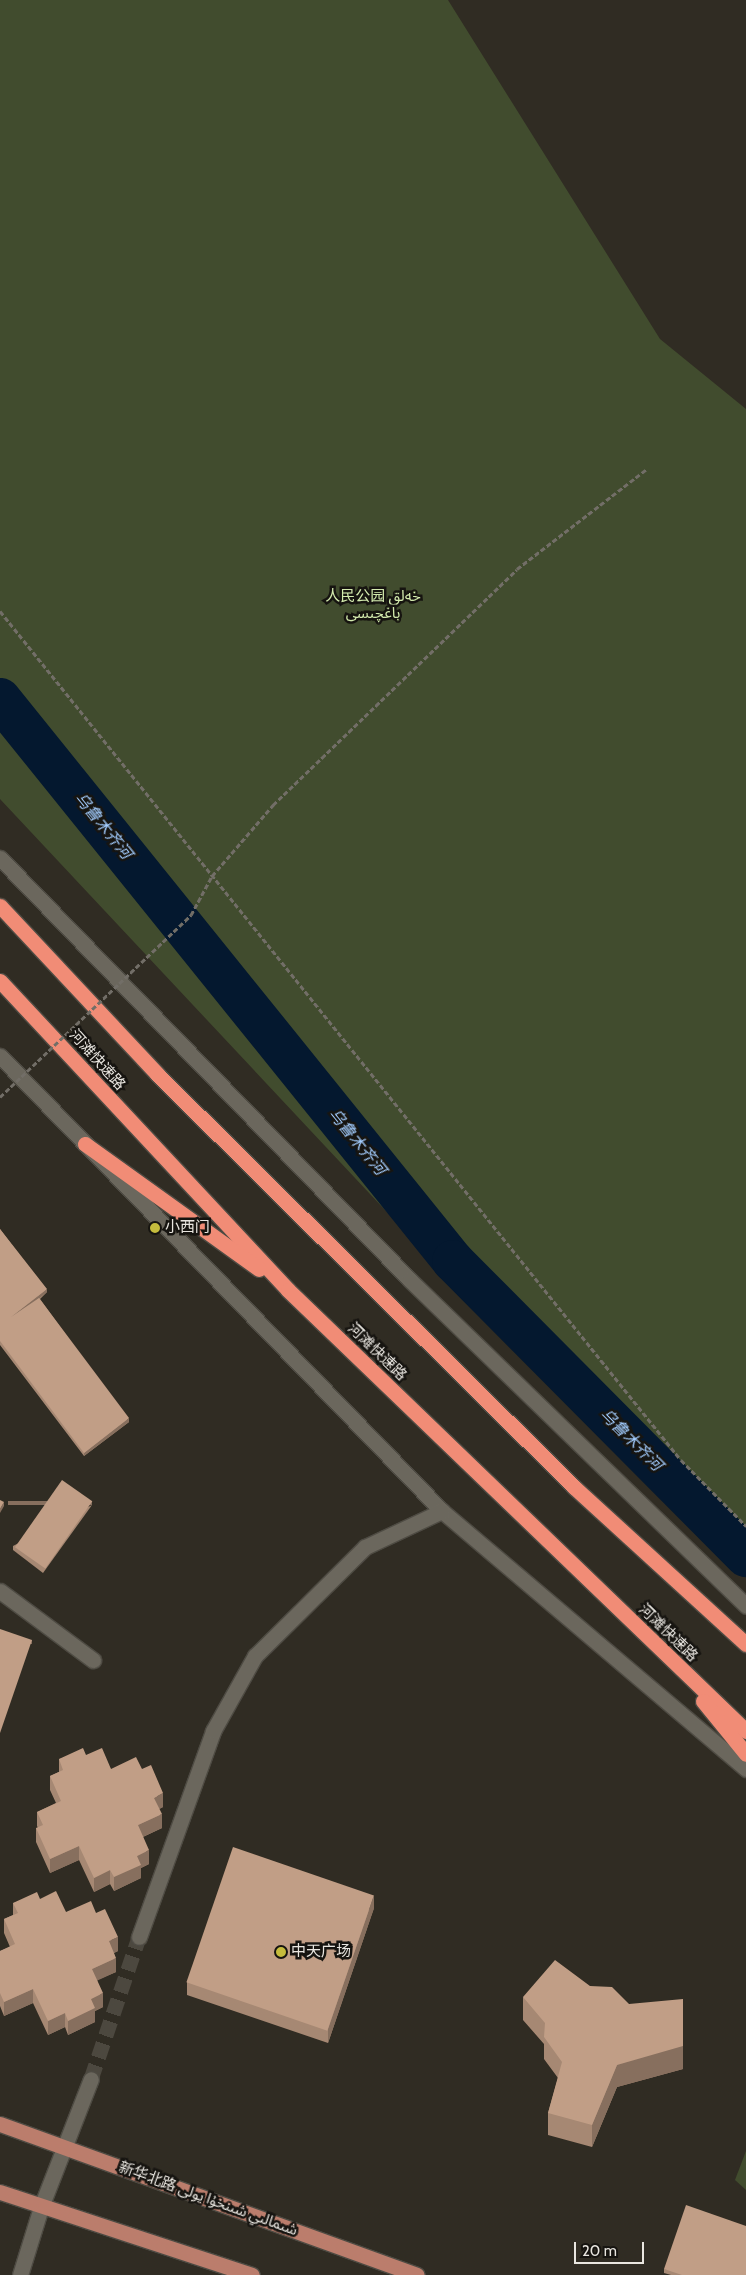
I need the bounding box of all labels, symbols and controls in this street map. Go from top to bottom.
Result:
park label: 人民公园 خەلق باغچىسى [325,587,421,622]
water label: 乌鲁木齐河 [70,789,136,863]
street label: 河滩快速路 [65,1026,129,1094]
water label: 乌鲁木齐河 [324,1105,390,1179]
place label: 小西门 [165,1219,210,1237]
marker: 小西门 [149,1222,161,1234]
street label: 河滩快速路 [344,1319,410,1385]
water label: 乌鲁木齐河 [596,1405,666,1475]
street label: 河滩快速路 [635,1600,701,1666]
place label: 中天广场 [291,1943,351,1961]
marker: 中天广场 [275,1946,287,1958]
street label: 新华北路 شىمالىي شىنخۇا يولى [116,2158,300,2240]
scale bar [576,2232,646,2264]
text: 20 m [582,2242,617,2260]

